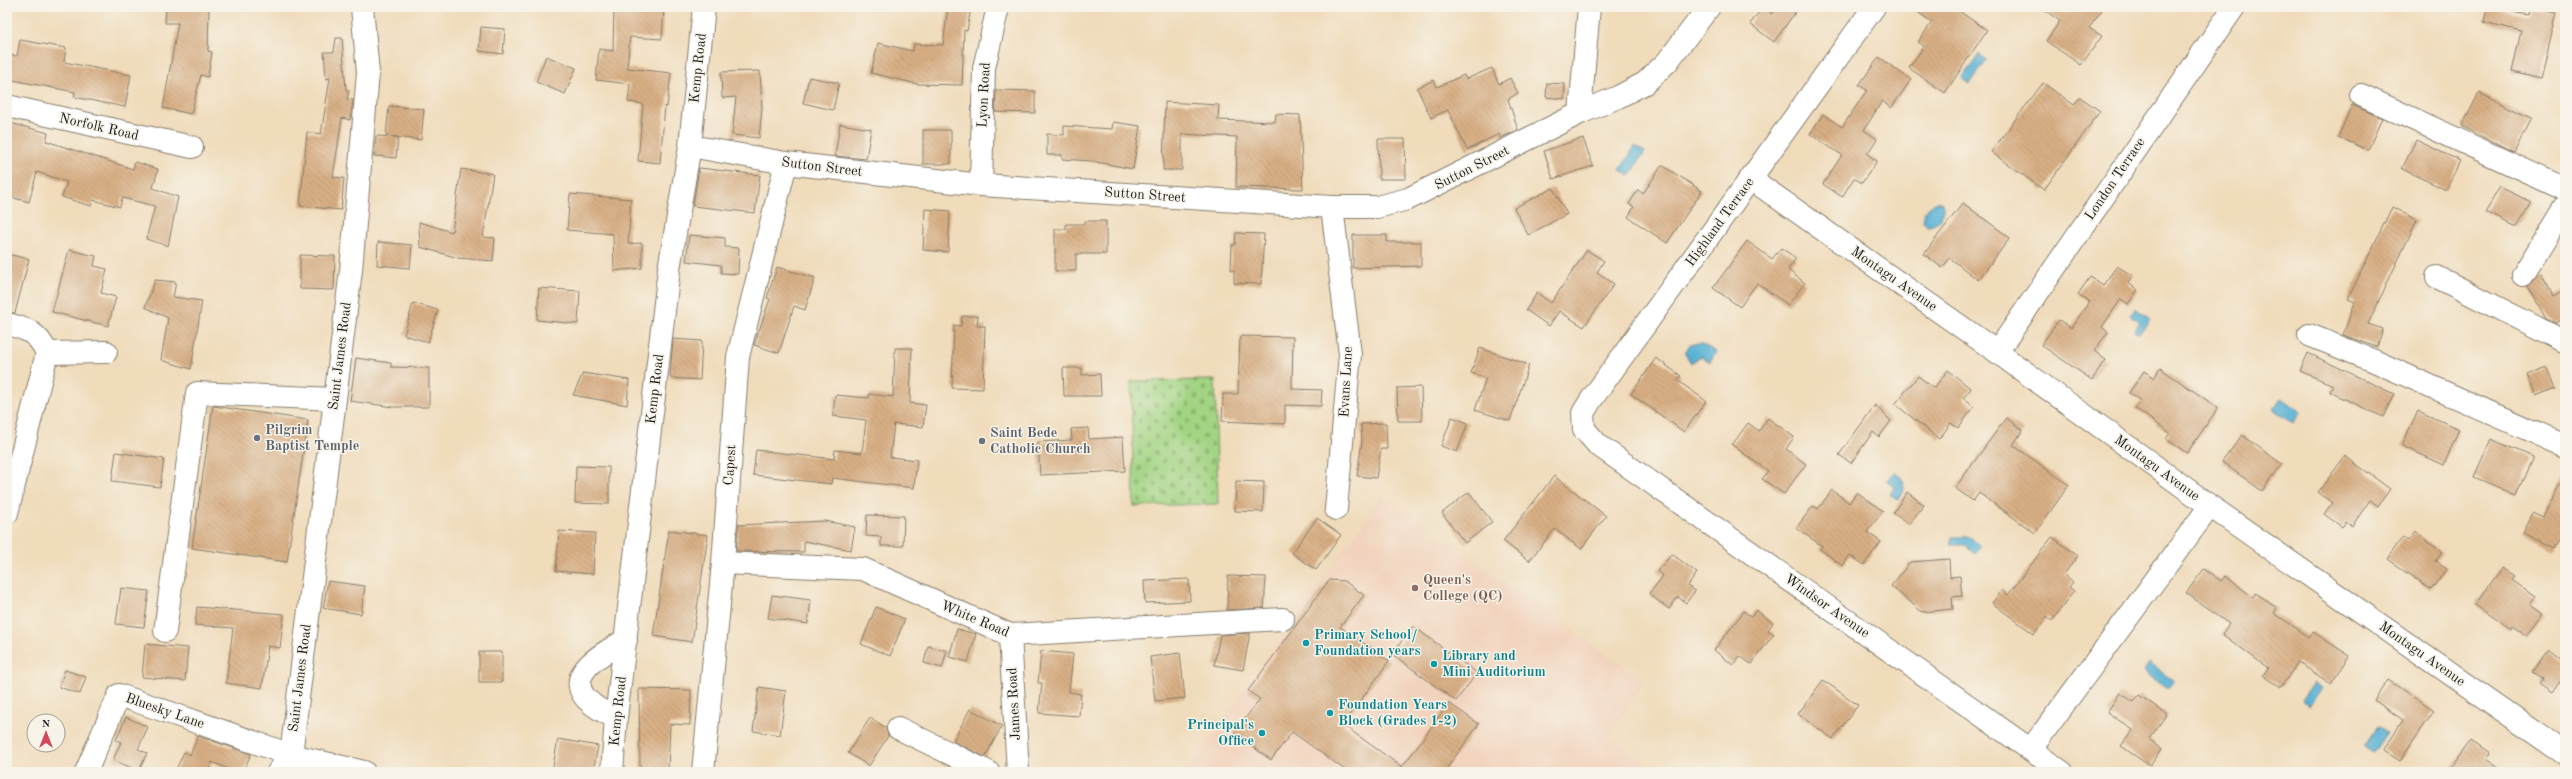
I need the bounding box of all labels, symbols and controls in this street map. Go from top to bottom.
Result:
street label: Kemp Road [687,32,709,104]
street label: Lyon Road [975,62,993,128]
street label: Norfolk Road [58,111,140,143]
street label: London Terrace [2082,135,2148,223]
street label: Sutton Street [1433,143,1512,193]
street label: Sutton Street [781,155,863,179]
street label: Highland Terrace [1683,175,1757,269]
street label: Sutton Street [1104,185,1186,205]
street label: Montagu Avenue [1848,244,1940,314]
street label: Saint James Road [326,301,354,411]
street label: Evans Lane [1337,346,1355,418]
street label: Kemp Road [644,353,666,425]
place label: Pilgrim Baptist Temple [265,423,359,453]
place label: Saint Bede Catholic Church [990,426,1091,456]
marker: Pilgrim Baptist Temple [252,433,262,443]
street label: Montagu Avenue [2112,433,2202,503]
marker: Saint Bede Catholic Church [977,436,987,446]
street label: Capest [722,444,738,486]
street label: Windsor Avenue [1782,572,1872,640]
place label: Queen's College (QC) [1423,573,1502,603]
marker: Queen's College (QC) [1410,583,1420,593]
street label: White Road [939,598,1011,640]
street label: Montagu Avenue [2376,619,2468,689]
street label: Saint James Road [286,623,314,733]
place label: Primary School/ Foundation years [1314,628,1420,658]
marker: Primary School/ Foundation years [1301,638,1311,648]
place label: Library and Mini Auditorium [1442,649,1546,679]
marker: Library and Mini Auditorium [1429,659,1439,669]
street label: James Road [1005,667,1023,741]
street label: Kemp Road [607,675,629,747]
street label: Bluesky Lane [124,691,206,731]
place label: Foundation Years Block (Grades 1-2) [1338,698,1457,728]
marker: Foundation Years Block (Grades 1-2) [1325,708,1335,718]
north arrow [26,713,66,753]
place label: Principal's Office [1187,718,1254,748]
text: N [42,719,51,730]
marker: Principal's Office [1257,728,1267,738]

